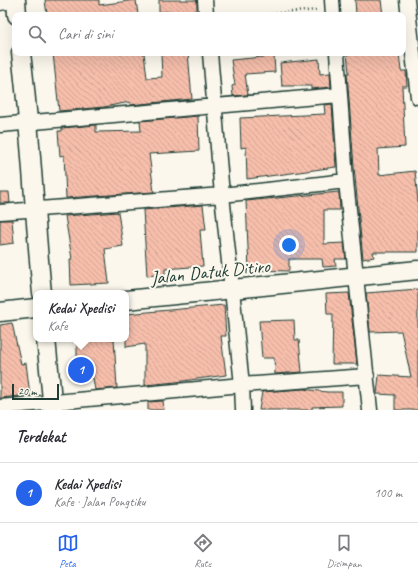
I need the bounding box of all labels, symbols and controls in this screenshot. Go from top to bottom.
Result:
search box [12,12,406,56]
icon: search [26,23,48,45]
text: Cari di sini [58,25,113,44]
your location [279,235,299,255]
street label: Jalan Datuk Ditiro [148,254,272,290]
popup [33,290,129,342]
text: Kedai Xpedisi [48,299,114,318]
text: Kafe [48,318,67,334]
pin: 1 [68,355,94,385]
scale bar [12,382,59,401]
text: 20 m [18,384,37,398]
text: Terdekat [16,426,66,447]
text: Kedai Xpedisi [54,475,120,494]
text: 1 [26,485,32,501]
text: 100 m [374,485,402,501]
text: Kafe · Jalan Pongtiku [54,494,146,510]
tab: Peta [57,532,79,570]
tab: Rute [192,532,214,570]
tab: Disimpan [327,532,361,570]

